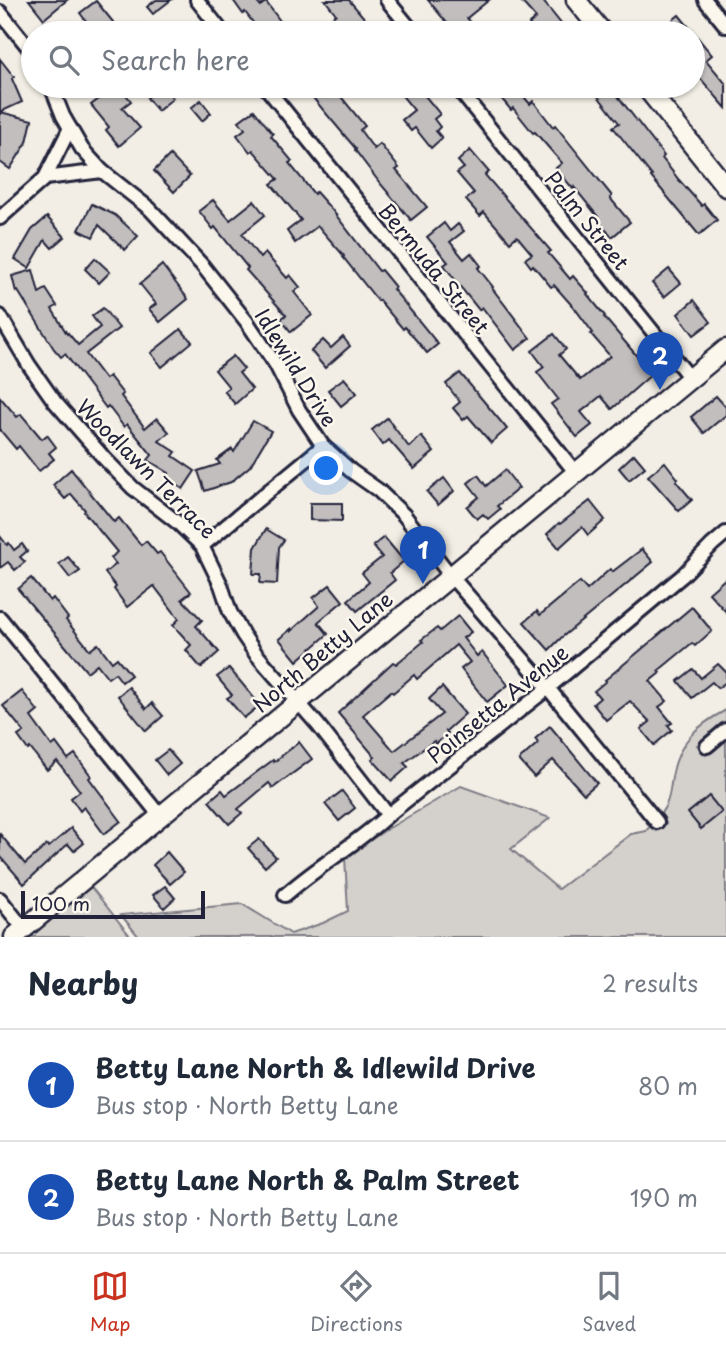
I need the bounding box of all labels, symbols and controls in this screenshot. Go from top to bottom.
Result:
search box [21,21,705,98]
text: Search here [101,40,250,79]
icon: search [45,41,83,79]
street label: Palm Street [538,164,638,276]
street label: Bermuda Street [372,195,498,341]
street label: Idlewild Drive [248,302,346,432]
pin: 2 [637,332,683,390]
street label: Woodlawn Terrace [70,391,224,545]
your location [309,451,343,485]
pin: 1 [400,526,446,584]
street label: North Betty Lane [245,583,399,719]
street label: Poinsetta Avenue [419,636,575,770]
scale bar [21,888,205,920]
text: 100 m [32,889,90,917]
text: Nearby [28,960,138,1005]
text: 2 results [602,965,698,1000]
text: Betty Lane North & Idlewild Drive [95,1048,536,1087]
text: 1 [46,1068,57,1103]
text: 80 m [638,1068,698,1103]
text: Bus stop · North Betty Lane [95,1087,399,1122]
text: Betty Lane North & Palm Street [95,1160,520,1199]
text: 2 [43,1180,59,1215]
text: 190 m [630,1180,698,1215]
text: Bus stop · North Betty Lane [95,1199,399,1234]
tab: Map [90,1267,130,1337]
tab: Directions [310,1267,403,1337]
tab: Saved [582,1267,636,1337]

